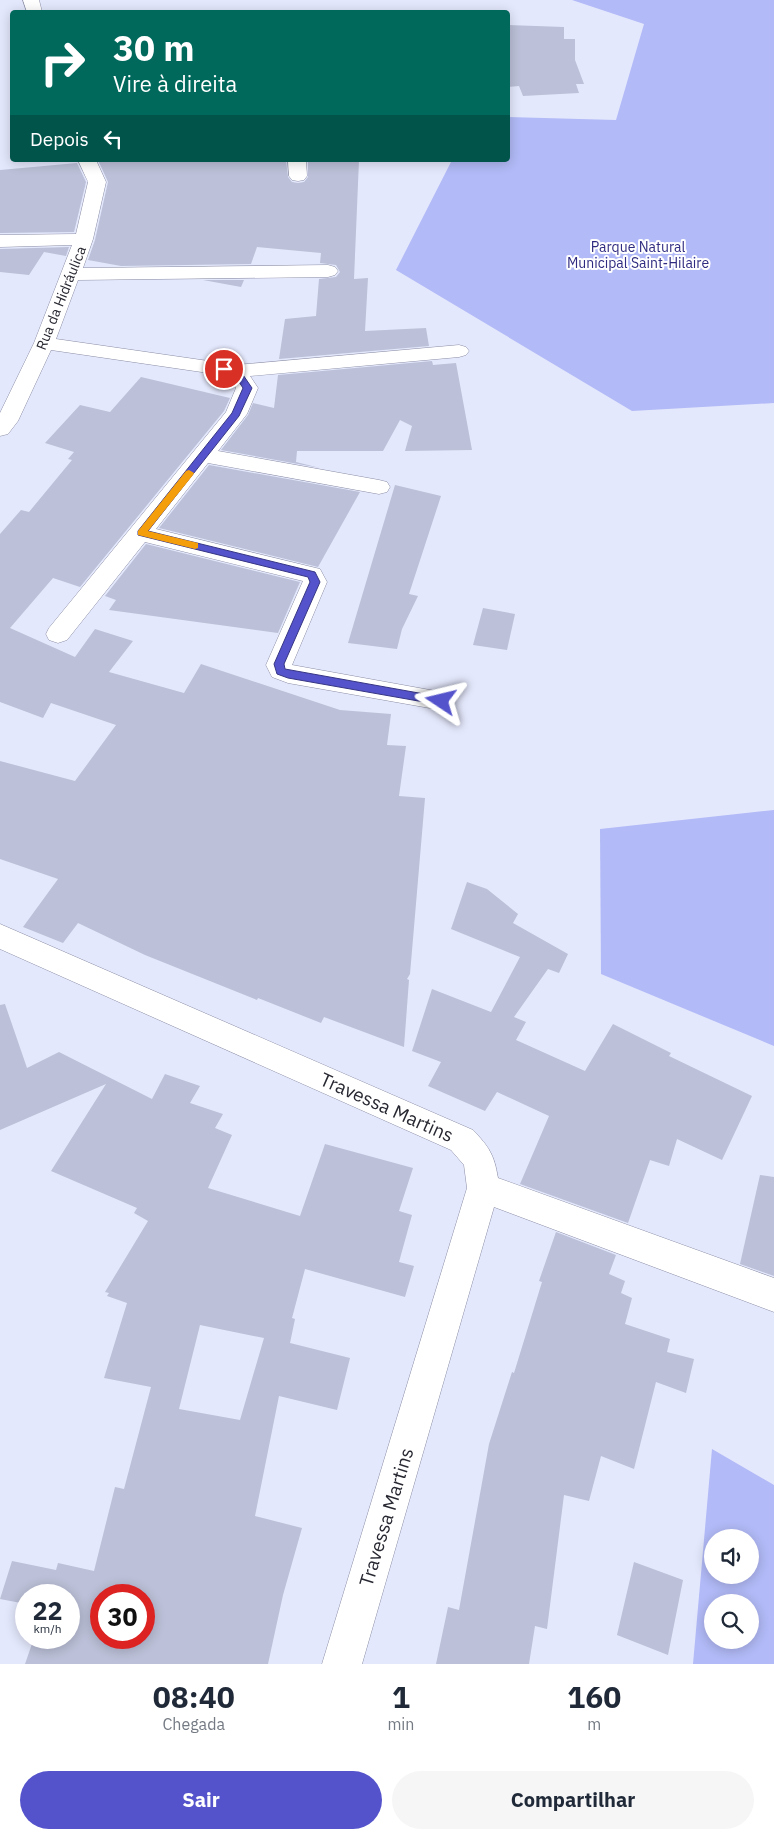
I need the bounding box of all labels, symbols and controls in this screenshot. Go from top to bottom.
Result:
text: 30 m [113,25,195,71]
icon: right [30,30,95,95]
text: Vire à direita [113,69,237,98]
icon: left [99,125,127,153]
text: Depois [30,127,89,151]
park label: Parque Natural Municipal Saint-Hilaire [567,238,709,272]
street label: Rua da Hidráulica [32,243,90,353]
pin [203,348,245,390]
icon: arrive [210,355,238,383]
position arrow [414,674,466,726]
street label: Travessa Martins [317,1067,457,1147]
street label: Travessa Martins [354,1445,418,1589]
map controls [704,1529,759,1649]
button: sound [704,1529,759,1584]
speed limit sign: 30 [90,1584,155,1649]
text: 22 [32,1594,63,1627]
button: search [704,1594,759,1649]
text: km/h [33,1621,62,1636]
text: 08:40 [153,1677,235,1716]
text: 1 [392,1677,410,1716]
text: 160 [567,1677,621,1716]
text: Chegada [162,1714,225,1734]
text: min [387,1714,414,1734]
text: m [587,1714,601,1734]
button: Sair [20,1771,382,1829]
button: Compartilhar [392,1771,754,1829]

